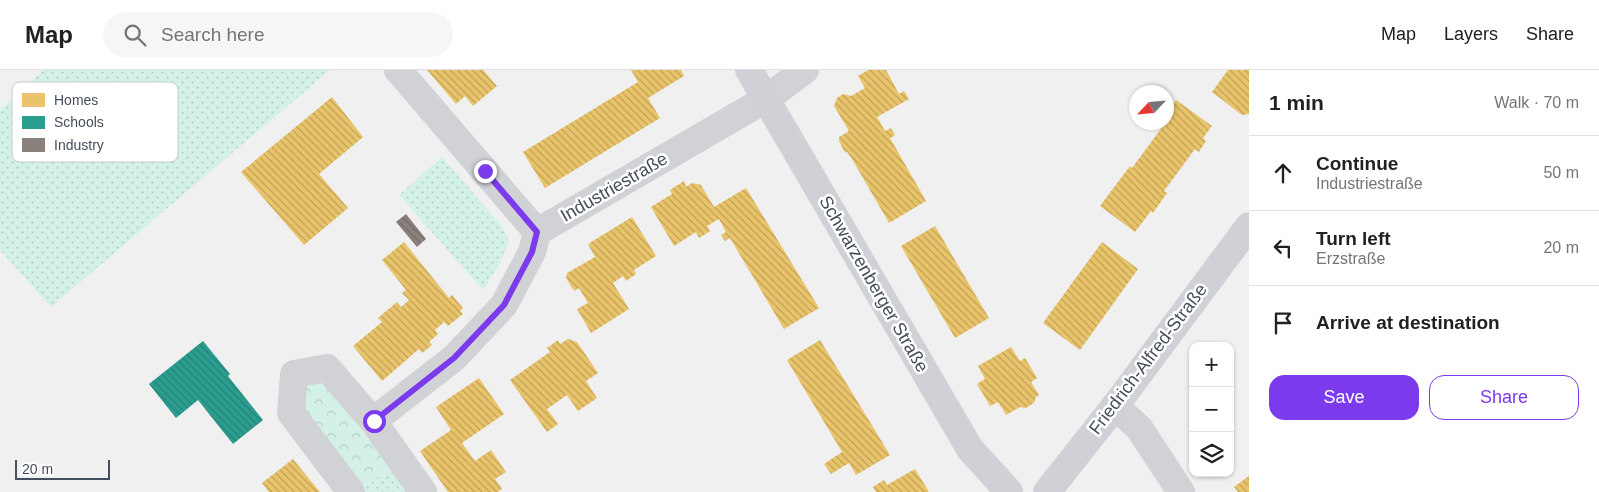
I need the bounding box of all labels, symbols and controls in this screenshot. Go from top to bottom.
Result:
search box [103,12,453,57]
text: Map [25,21,73,48]
icon: search [121,21,149,49]
text: Search here [161,24,265,45]
text: Map [1381,24,1416,44]
text: Layers [1444,24,1498,44]
text: Share [1526,24,1574,44]
legend [12,82,178,162]
north arrow [1129,85,1174,130]
text: 1 min [1269,91,1324,114]
text: Homes [54,92,98,108]
text: Walk · 70 m [1494,94,1579,111]
text: Schools [54,114,104,130]
text: Industry [54,137,104,153]
street label: Industriestraße [557,148,671,226]
text: Continue [1316,153,1398,174]
icon: ahead [1269,159,1297,187]
route end [474,160,497,183]
text: 50 m [1543,164,1579,181]
text: Industriestraße [1316,175,1423,192]
street label: Schwarzenberger Straße [815,192,933,376]
text: Turn left [1316,228,1391,249]
icon: left [1269,234,1297,262]
text: 20 m [1543,239,1579,256]
text: Erzstraße [1316,250,1385,267]
street label: Friedrich-Alfred-Straße [1085,280,1211,438]
icon: arrive [1269,309,1297,337]
text: Arrive at destination [1316,312,1500,333]
map controls [1189,342,1234,477]
button: + [1189,342,1234,387]
button: Save [1269,375,1419,420]
button: Share [1429,375,1579,420]
button: − [1189,387,1234,432]
route start [363,410,386,433]
button: layers [1189,432,1234,477]
scale bar [15,457,110,480]
text: 20 m [22,461,53,477]

